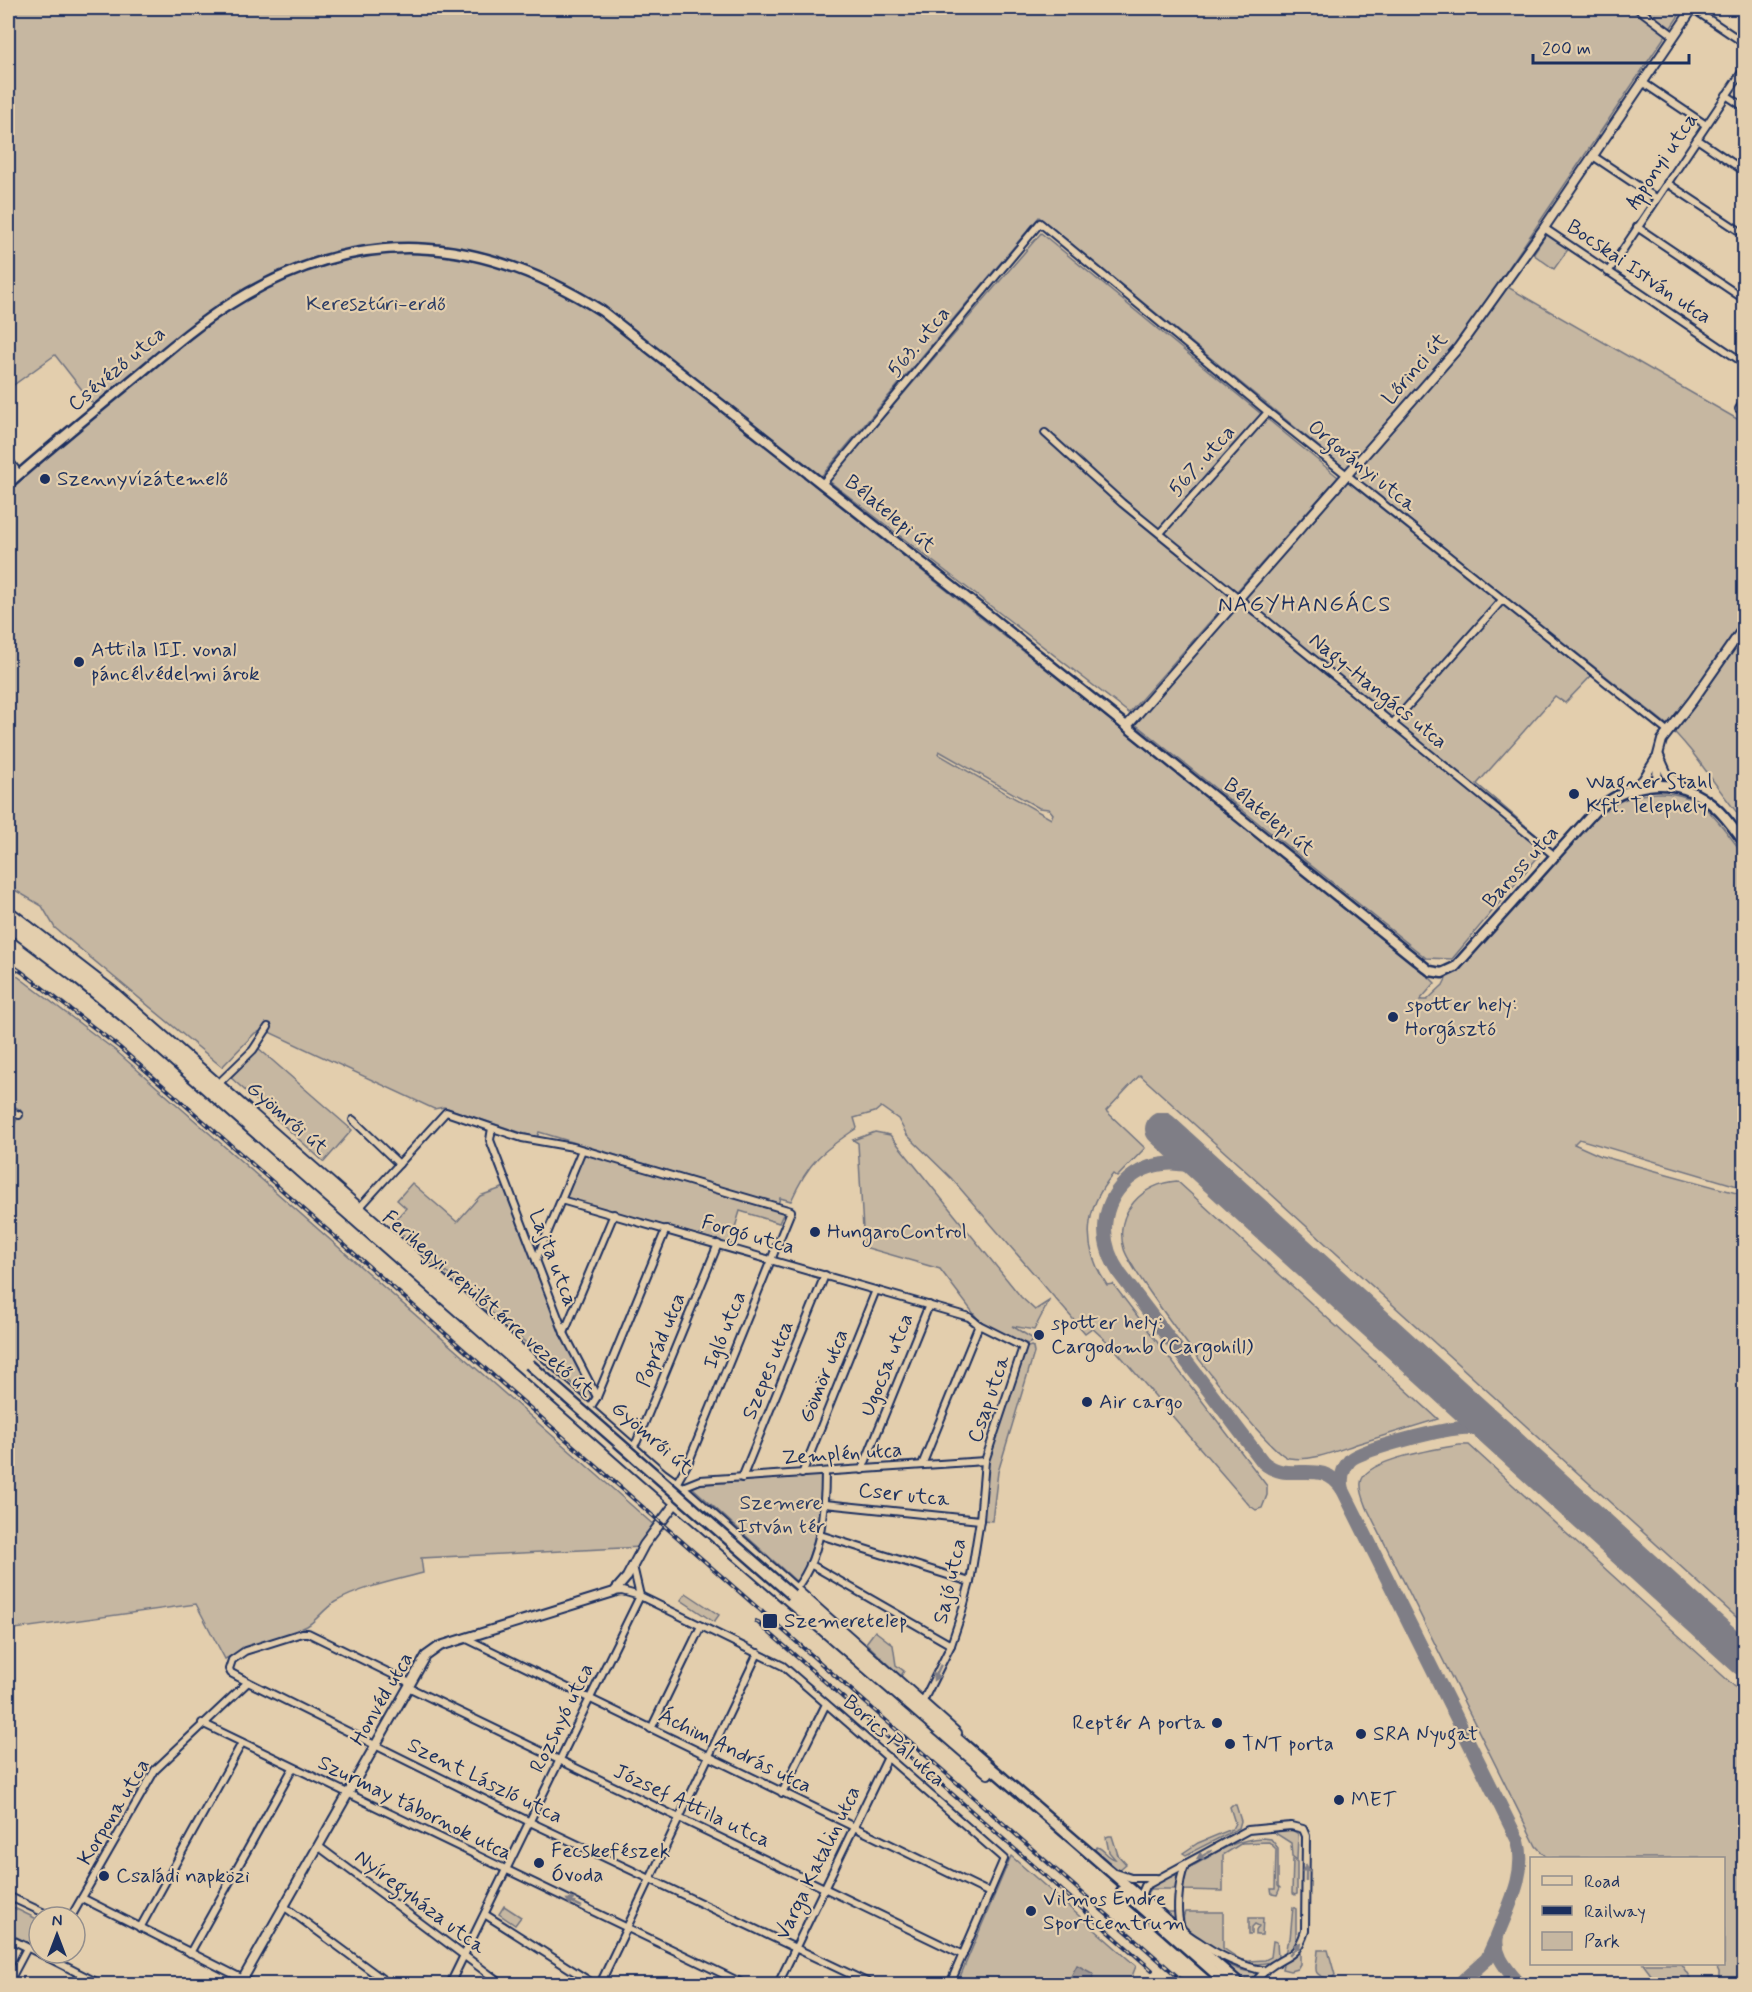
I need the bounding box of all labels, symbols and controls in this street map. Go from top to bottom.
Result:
scale bar [1533,27,1689,65]
text: 200 m [1542,37,1591,61]
street label: Apponyi utca [1619,107,1705,215]
street label: Bocskai István utca [1561,213,1717,331]
park label: Keresztúri-erdő [306,290,446,318]
street label: 563. utca [881,301,957,383]
street label: Csévéző utca [62,320,172,418]
street label: Lőrinci út [1376,326,1455,411]
street label: Orgoványi utca [1300,413,1423,520]
street label: 567. utca [1162,419,1242,503]
place label: Szennyvízátemelő [57,465,228,493]
street label: Bélatelepi út [838,469,942,560]
marker: Szennyvízátemelő [38,472,52,486]
district label: NAGYHANGÁCS [1218,590,1392,619]
street label: Nagy-Hangács utca [1302,626,1453,757]
place label: Attila III. vonal páncélvédelmi árok [91,636,260,688]
marker: Attila III. vonal páncélvédelmi árok [72,655,86,669]
place label: Wagner Stahl Kft. Telephely [1586,768,1713,820]
street label: Bélatelepi út [1217,772,1321,863]
marker: Wagner Stahl Kft. Telephely [1567,787,1581,801]
street label: Baross utca [1476,820,1566,914]
place label: spotter hely: Horgásztó [1405,991,1518,1044]
marker: spotter hely: Horgásztó [1386,1010,1400,1024]
street label: Gyömrői út [240,1075,334,1162]
street label: Ferihegyi repülőtérre vezető út [376,1204,600,1404]
street label: Lajta utca [522,1206,584,1310]
street label: Forgó utca [698,1208,798,1263]
place label: HungaroControl [827,1218,967,1247]
marker: HungaroControl [808,1225,822,1239]
street label: Igló utca [697,1287,753,1373]
street label: Poprád utca [629,1289,693,1391]
street label: Ugocsa utca [854,1309,920,1421]
place label: spotter hely: Cargodomb (Cargohill) [1051,1309,1254,1362]
street label: Szepes utca [735,1316,801,1424]
street label: Gömör utca [793,1325,855,1427]
marker: spotter hely: Cargodomb (Cargohill) [1032,1328,1046,1342]
street label: Csap utca [961,1351,1017,1447]
place label: Air cargo [1099,1388,1183,1416]
street label: Gyömrői út [605,1395,699,1482]
marker: Air cargo [1080,1395,1094,1409]
street label: Zemplén utca [781,1436,903,1472]
street label: Cser utca [857,1476,952,1514]
park label: Szemere István tér [737,1489,825,1541]
street label: Sajó utca [927,1535,973,1627]
place label: Szemeretelep [784,1607,908,1635]
marker: Szemeretelep [761,1612,779,1630]
street label: Honvéd utca [344,1647,420,1751]
street label: Rozsnyó utca [523,1658,601,1778]
one-way arrow [933,1665,942,1682]
street label: Borics Pál utca [837,1689,951,1793]
street label: Áchim András utca [654,1702,816,1800]
place label: Reptér A porta [1072,1709,1205,1737]
marker: Reptér A porta [1210,1716,1224,1730]
place label: SRA Nyugat [1373,1720,1478,1750]
marker: SRA Nyugat [1354,1727,1368,1741]
place label: TNT porta [1242,1730,1334,1758]
street label: Szent László utca [403,1731,567,1831]
marker: TNT porta [1223,1737,1237,1751]
street label: Szurmay tábornok utca [313,1749,517,1867]
street label: Korpona utca [71,1753,157,1871]
street label: József Attila utca [609,1757,775,1855]
street label: Varga Katalin utca [769,1781,868,1945]
place label: MET [1351,1786,1397,1814]
marker: MET [1332,1793,1346,1807]
place label: Fecskefészek Óvoda [551,1837,670,1889]
street label: Nyíregyháza utca [347,1843,492,1962]
one-way arrow [1195,1850,1212,1860]
marker: Fecskefészek Óvoda [532,1856,546,1870]
legend [1530,1857,1725,1965]
place label: Családi napközi [116,1862,250,1890]
one-way arrow [1301,1864,1311,1883]
marker: Családi napközi [97,1869,111,1883]
text: Road [1584,1870,1620,1894]
place label: Vilmos Endre Sportcentrum [1043,1885,1185,1937]
one-way arrow [566,1898,583,1908]
text: Railway [1584,1900,1646,1924]
marker: Vilmos Endre Sportcentrum [1024,1904,1038,1918]
north arrow [27,1905,87,1965]
text: N [52,1911,62,1932]
text: Park [1584,1930,1620,1954]
one-way arrow [1289,1941,1302,1957]

